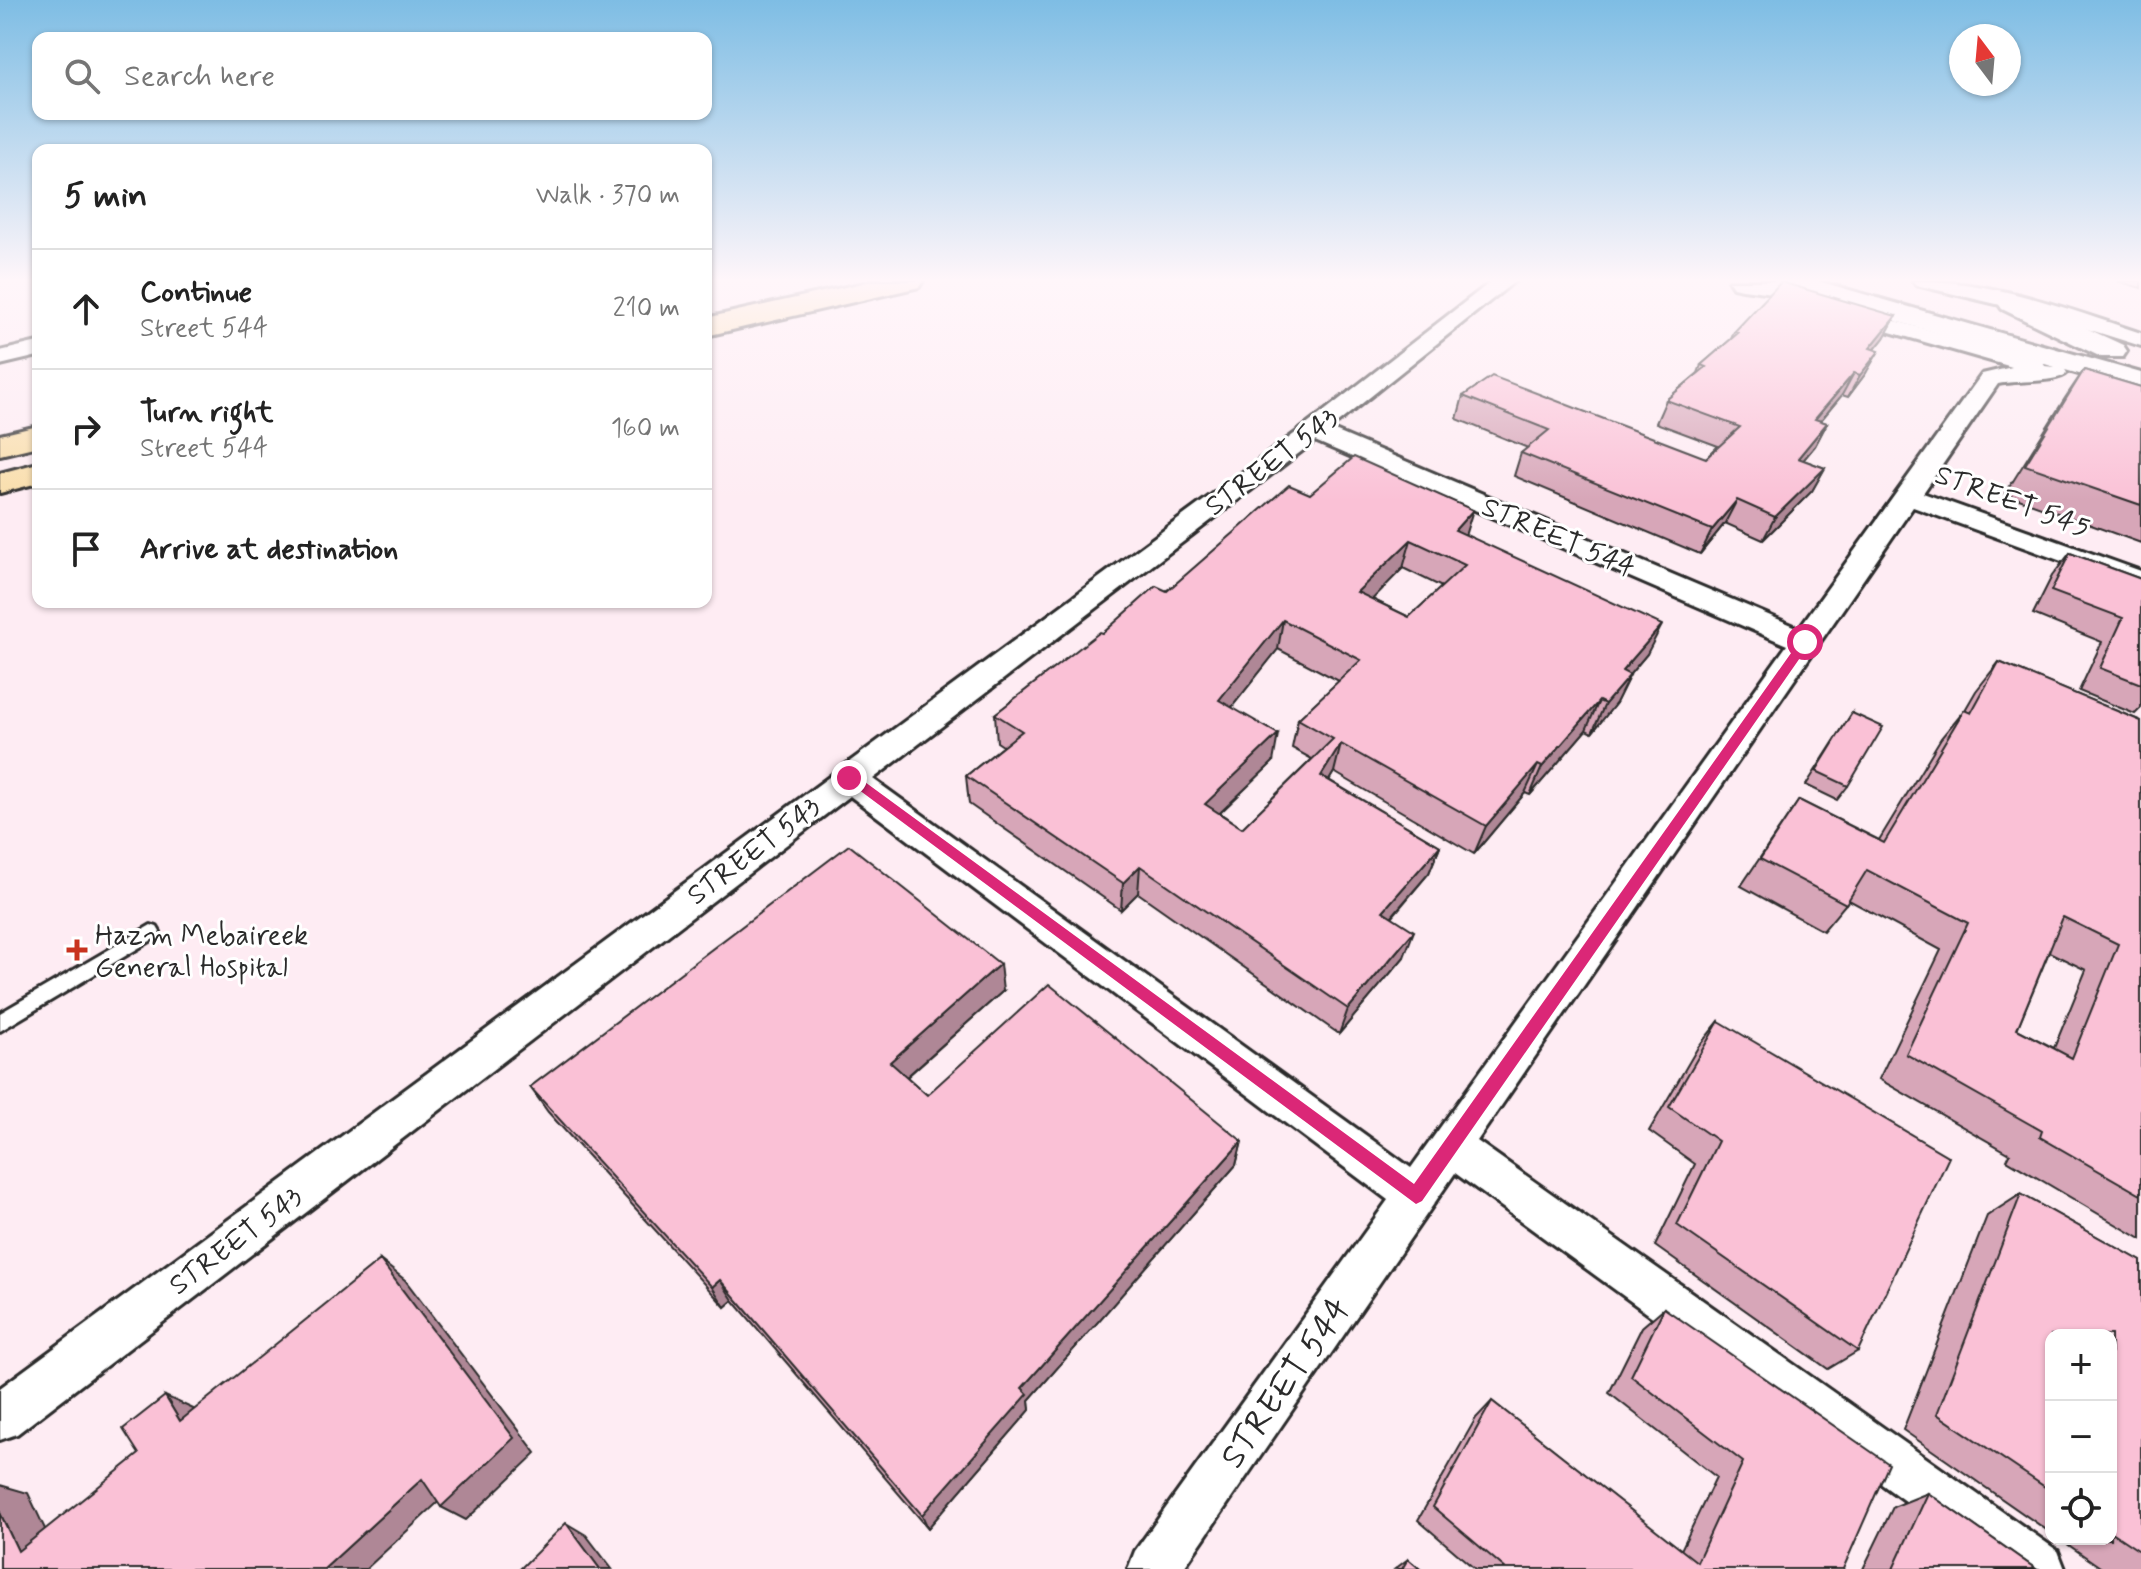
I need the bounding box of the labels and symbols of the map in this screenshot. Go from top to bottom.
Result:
north arrow [1949,24,2021,96]
street label: STREET 543 [1198,401,1347,525]
street label: STREET 545 [1929,457,2095,548]
street label: STREET 544 [1476,489,1640,587]
route start [1787,624,1823,660]
route end [831,760,867,796]
street label: STREET 543 [680,790,829,914]
place label: Hazm Mebaireek General Hospital [95,918,308,987]
marker: Hazm Mebaireek General Hospital [66,939,88,961]
street label: STREET 543 [162,1180,311,1304]
street label: STREET 544 [1211,1289,1361,1478]

